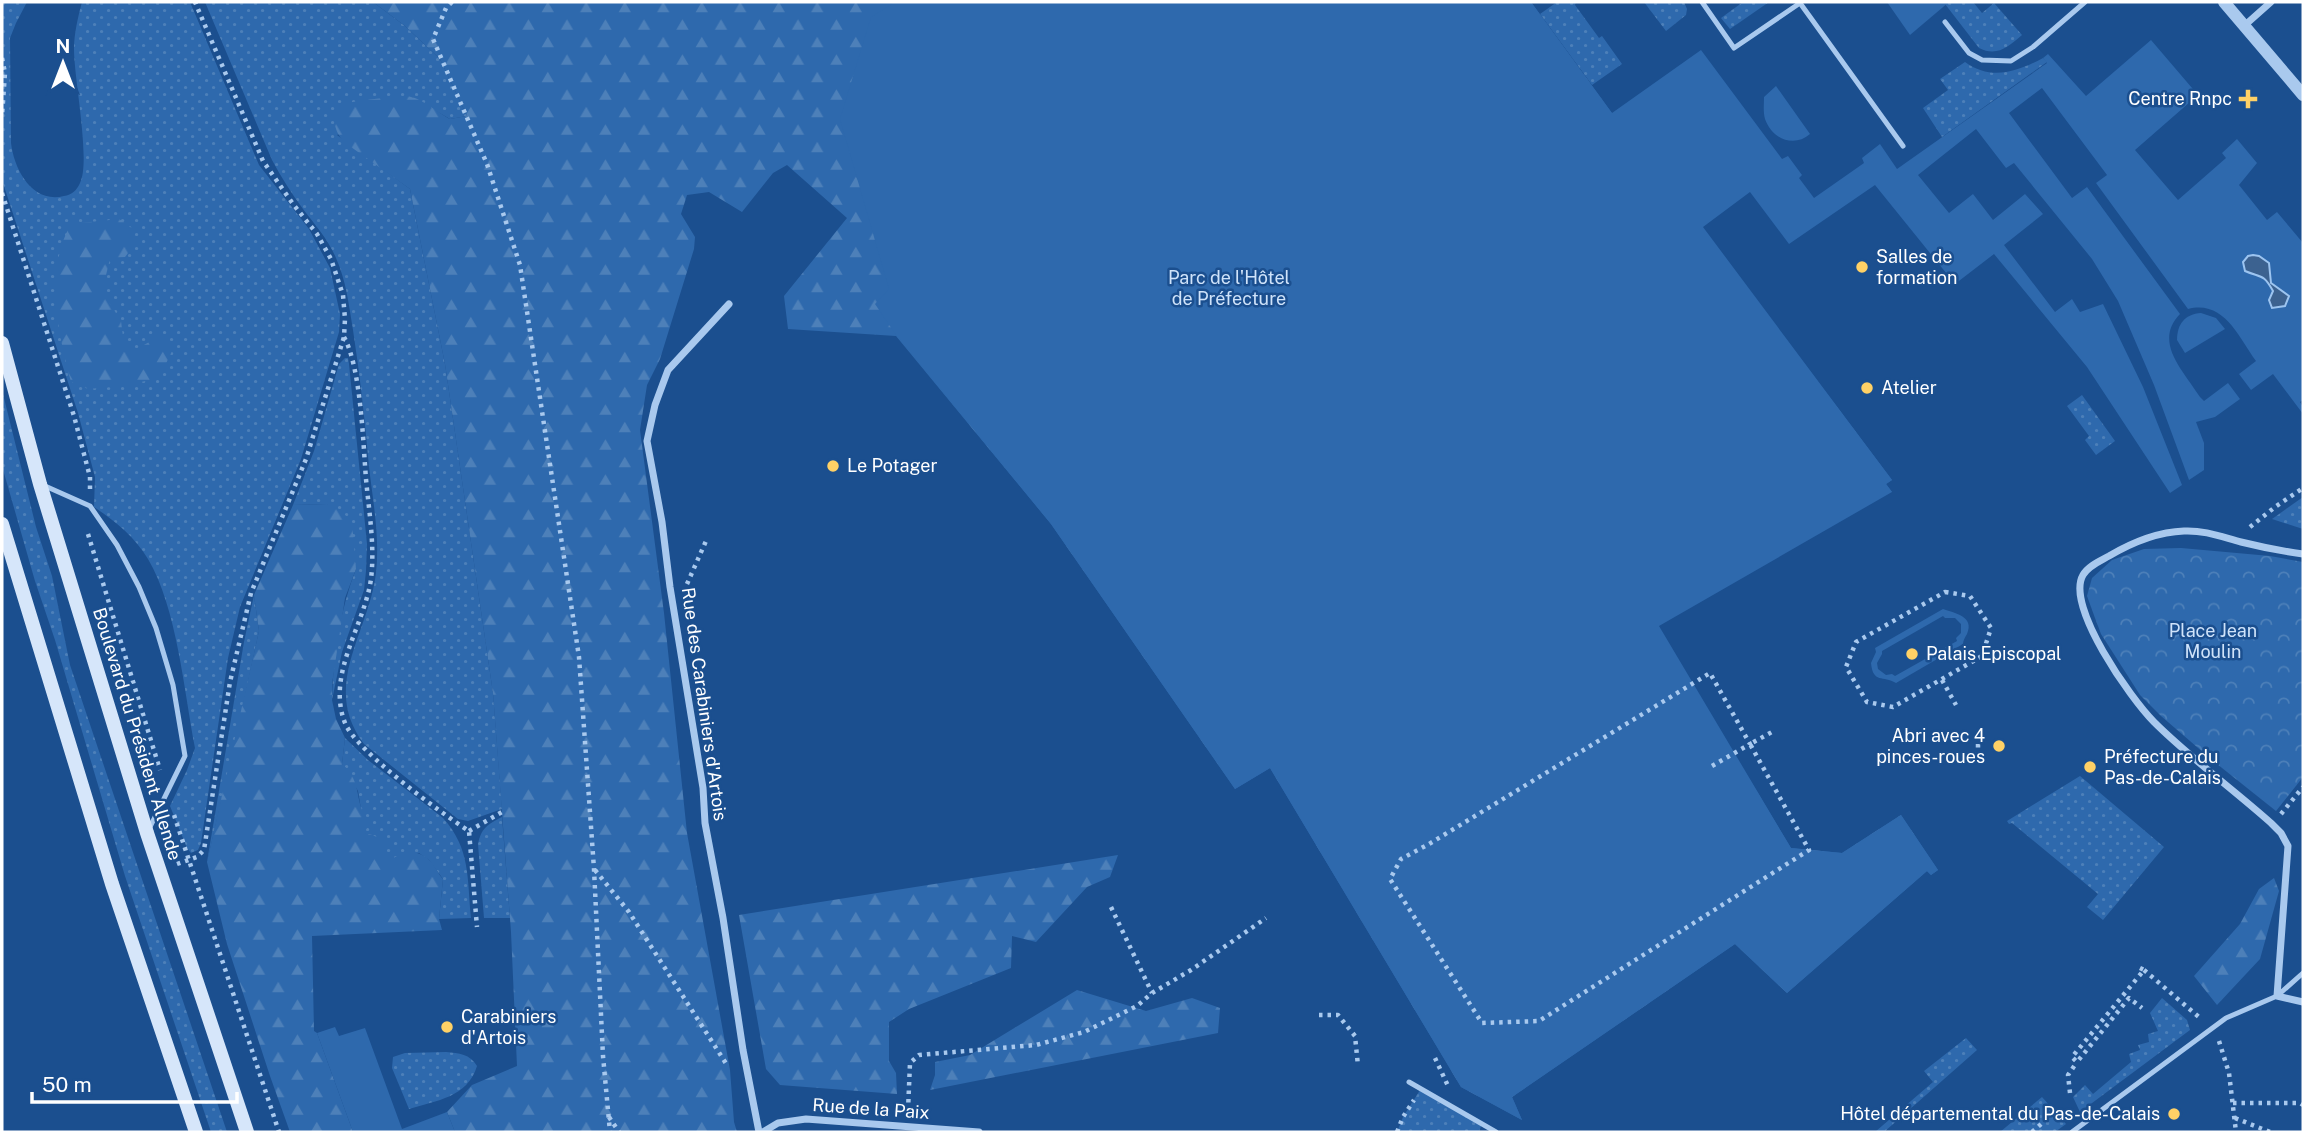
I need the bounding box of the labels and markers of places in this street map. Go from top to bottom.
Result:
place label: Centre Rnpc [2128,88,2232,109]
marker: Centre Rnpc [2238,89,2258,109]
place label: Salles de formation [1876,246,1957,288]
marker: Salles de formation [1854,259,1870,275]
place label: Atelier [1881,377,1937,398]
marker: Atelier [1859,380,1875,396]
place label: Le Potager [847,455,938,476]
marker: Le Potager [825,458,841,474]
place label: Palais Episcopal [1926,643,2062,664]
marker: Palais Episcopal [1904,646,1920,662]
place label: Abri avec 4 pinces-roues [1876,725,1985,767]
marker: Abri avec 4 pinces-roues [1991,738,2007,754]
place label: Préfecture du Pas-de-Calais [2104,746,2221,788]
marker: Préfecture du Pas-de-Calais [2082,759,2098,775]
place label: Carabiniers d'Artois [461,1006,556,1048]
marker: Carabiniers d'Artois [439,1019,455,1035]
place label: Hôtel départemental du Pas-de-Calais [1840,1103,2160,1124]
marker: Hôtel départemental du Pas-de-Calais [2166,1106,2182,1122]

